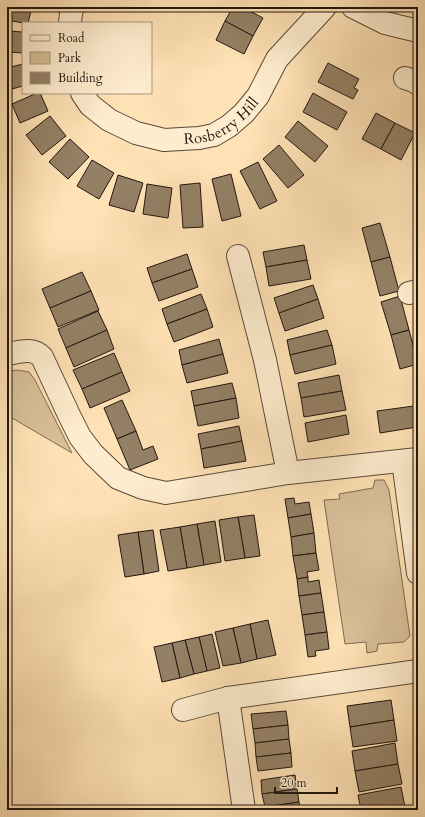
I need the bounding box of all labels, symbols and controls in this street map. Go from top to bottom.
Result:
legend [22,22,152,94]
text: Road [58,30,85,46]
text: Park [58,50,82,66]
text: Building [58,70,103,86]
street label: Rosberry Hill [183,93,263,149]
scale bar [275,769,337,795]
text: 20 m [281,775,308,791]

